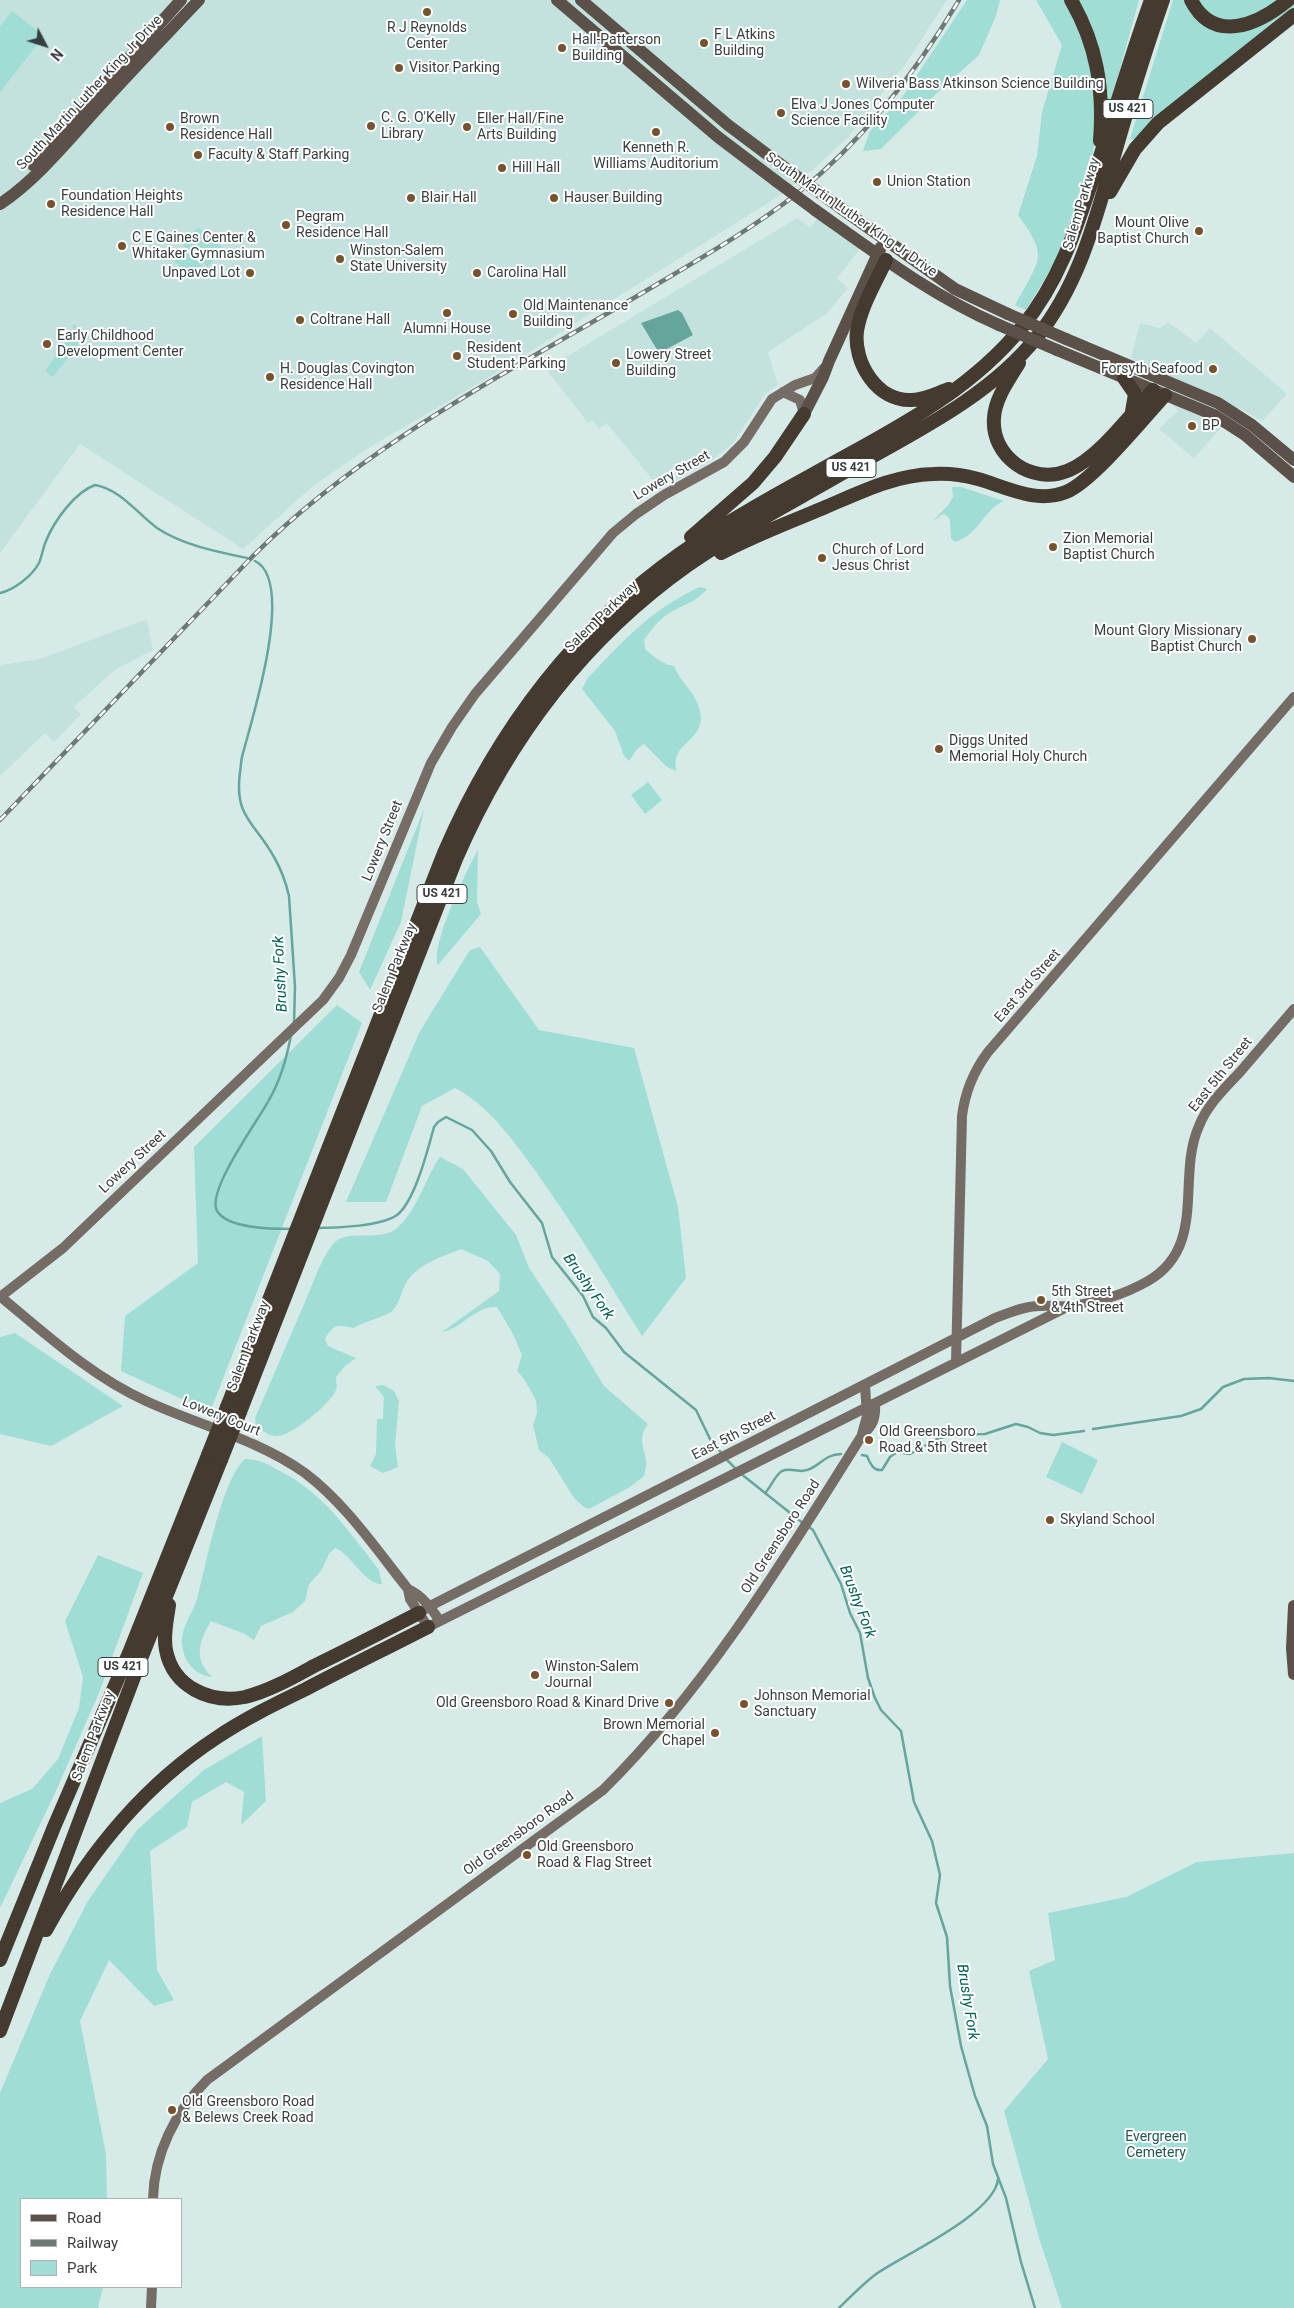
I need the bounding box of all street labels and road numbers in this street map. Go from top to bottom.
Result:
street label: South Martin Luther King Jr Drive [14,12,166,174]
road number: US 421 [1103,100,1153,118]
street label: South Martin Luther King Jr Drive [762,149,940,281]
street label: Salem Parkway [1060,156,1104,252]
street label: Lowery Street [631,447,713,505]
road number: US 421 [826,458,876,478]
street label: Salem Parkway [562,578,642,656]
street label: Lowery Street [359,798,407,884]
road number: US 421 [417,884,467,904]
street label: Salem Parkway [369,921,421,1015]
street label: East 3rd Street [992,946,1064,1026]
street label: East 5th Street [1186,1034,1256,1116]
street label: Lowery Street [96,1127,170,1197]
street label: Salem Parkway [224,1298,274,1394]
street label: Lowery Court [179,1394,263,1440]
street label: East 5th Street [689,1408,779,1464]
street label: Old Greensboro Road [738,1477,824,1597]
road number: US 421 [98,1658,148,1676]
street label: Salem Parkway [69,1688,119,1784]
street label: Old Greensboro Road [461,1788,577,1880]

